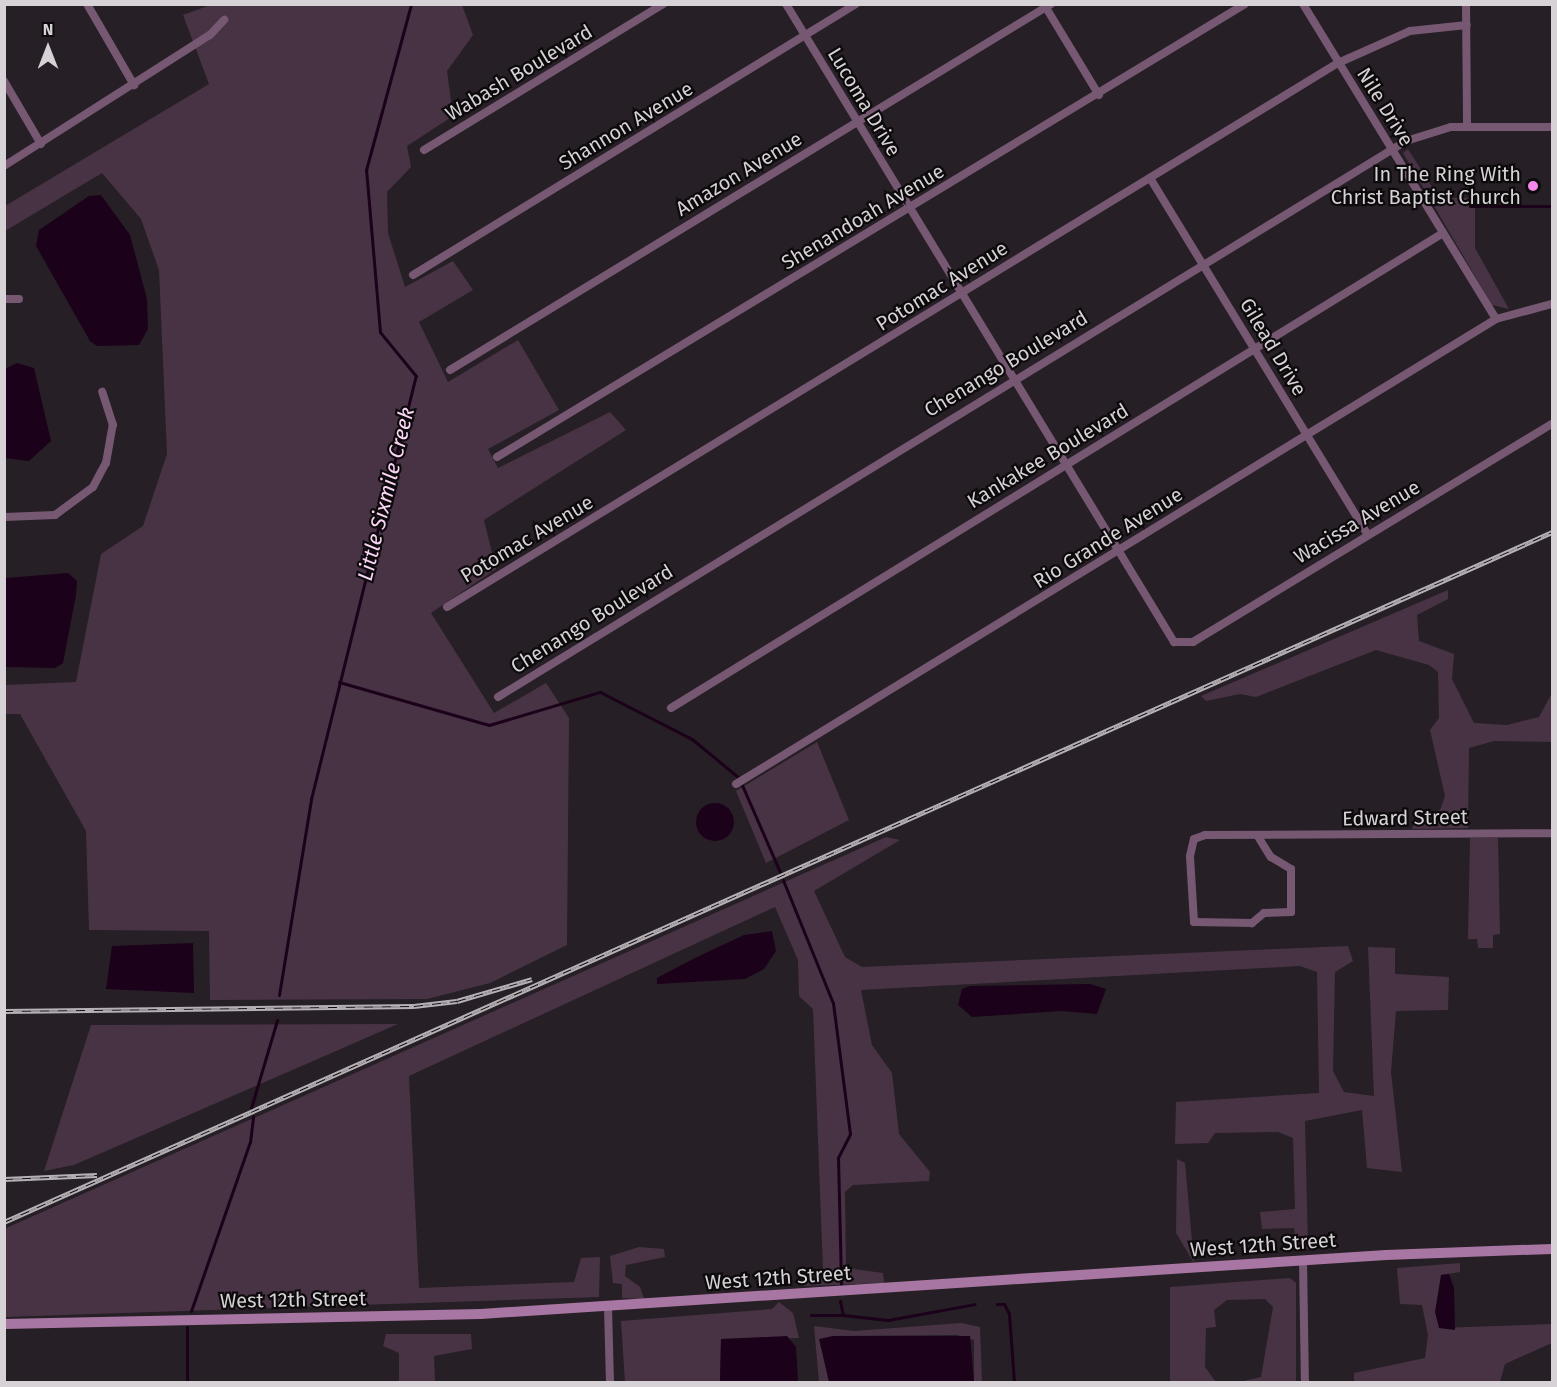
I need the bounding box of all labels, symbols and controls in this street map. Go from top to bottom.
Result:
north arrow [18,18,78,78]
text: N [43,20,53,39]
street label: Wabash Boulevard [441,20,597,126]
street label: Lucoma Drive [822,43,906,161]
street label: Nile Drive [1351,63,1419,151]
street label: Shannon Avenue [555,77,697,175]
street label: Amazon Avenue [671,127,807,221]
street label: Shenandoah Avenue [777,159,949,275]
place label: In The Ring With Christ Baptist Church [1331,162,1521,209]
marker: In The Ring With Christ Baptist Church [1526,179,1540,193]
street label: Potomac Avenue [872,236,1012,336]
street label: Gilead Drive [1234,294,1312,400]
street label: Chenango Boulevard [920,306,1092,422]
street label: Kankakee Boulevard [963,398,1133,514]
water label: Little Sixmile Creek [352,405,420,583]
street label: Wacissa Avenue [1290,475,1424,569]
street label: Rio Grande Avenue [1029,482,1187,594]
street label: Potomac Avenue [456,490,598,588]
street label: Chenango Boulevard [507,559,677,679]
street label: Edward Street [1342,805,1468,831]
street label: West 12th Street [1189,1228,1337,1262]
street label: West 12th Street [704,1261,852,1295]
street label: West 12th Street [220,1287,366,1313]

